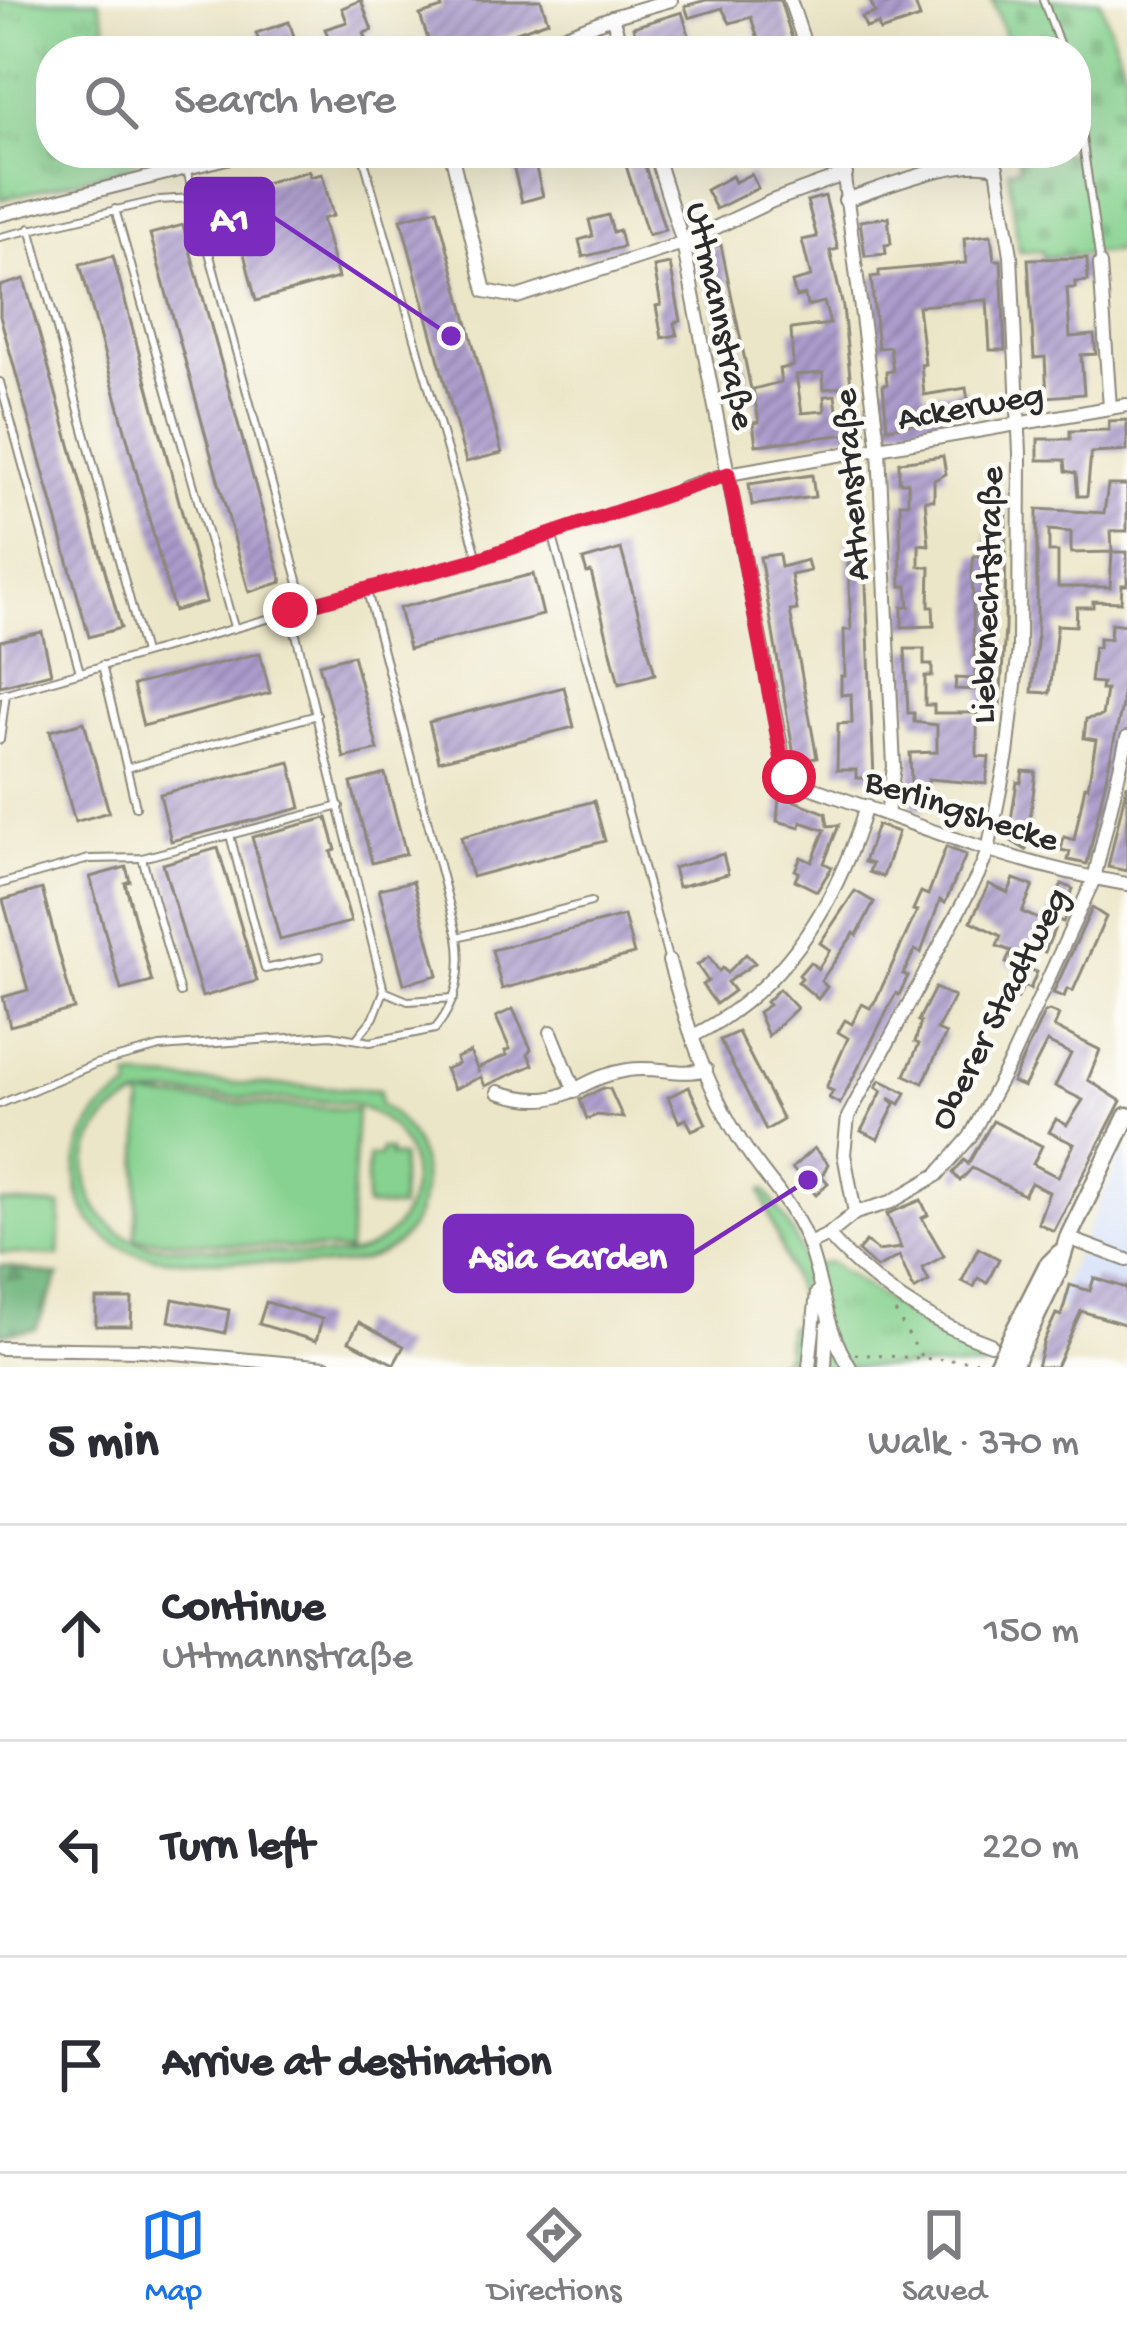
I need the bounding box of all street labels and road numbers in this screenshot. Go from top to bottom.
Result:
street label: Uttmannstraße [673,199,763,434]
street label: Ackerweg [895,375,1048,443]
street label: Athenstraße [826,387,883,582]
street label: Liebknechtstraße [965,465,1016,725]
street label: Berlingshecke [858,761,1064,865]
street label: Oberer Stadtweg [922,882,1081,1138]

